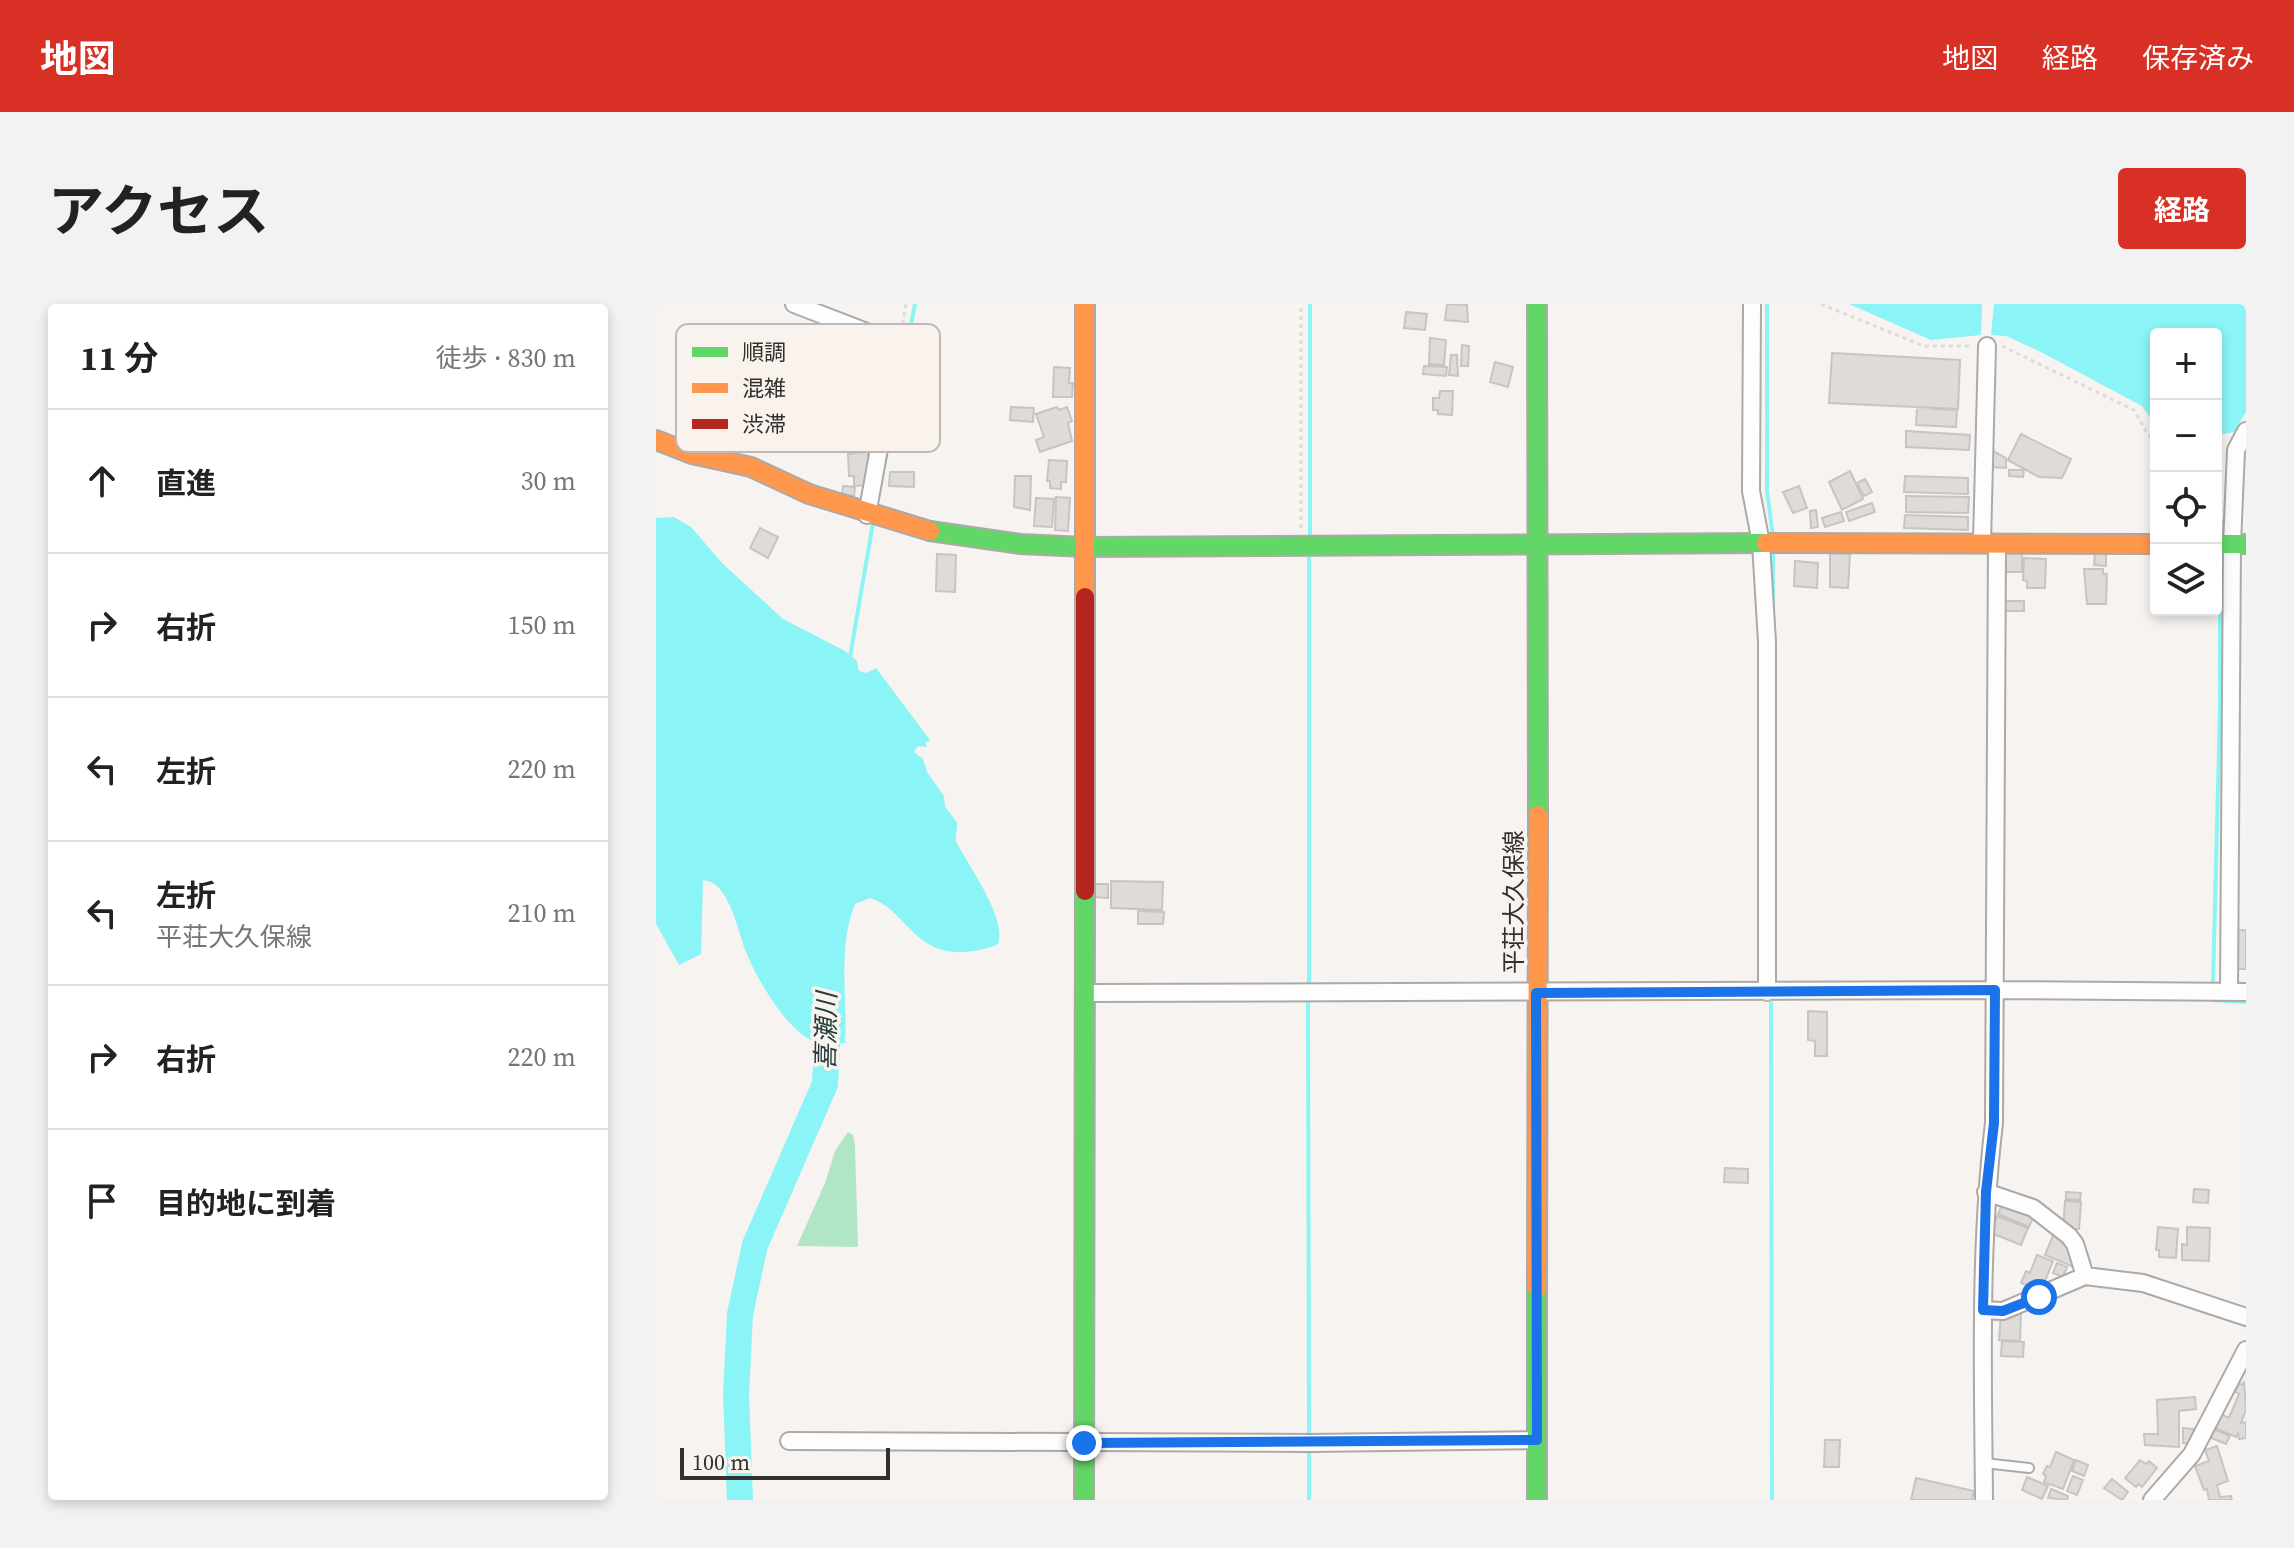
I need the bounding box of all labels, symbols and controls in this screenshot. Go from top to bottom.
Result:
text: 地図 [40,33,116,85]
text: 地図 [1942,39,1998,77]
text: 経路 [2042,39,2098,77]
text: 保存済み [2142,39,2254,77]
button: 経路 [2118,168,2246,249]
text: アクセス [48,173,269,250]
legend [676,324,940,452]
map controls [2150,328,2222,616]
button: + [2150,328,2222,400]
text: 11 分 [80,335,158,381]
text: 順調 [742,337,786,367]
text: 徒歩 · 830 m [436,340,576,376]
text: 混雑 [742,373,786,403]
button: − [2150,400,2222,472]
text: 渋滞 [742,409,786,439]
icon: ahead [80,459,124,503]
text: 直進 [156,463,216,504]
text: 30 m [521,463,576,499]
button: locate [2150,472,2222,544]
button: layers [2150,544,2222,616]
icon: right [80,603,124,647]
text: 右折 [156,607,216,648]
text: 150 m [508,607,576,643]
icon: left [80,747,124,791]
text: 左折 [156,751,216,792]
text: 220 m [508,751,576,787]
street label: 平荘大久保線 [1497,830,1530,974]
text: 左折 [156,875,216,916]
icon: left [80,891,124,935]
text: 210 m [508,895,576,931]
text: 平荘大久保線 [156,919,312,955]
water label: 喜瀬川 [807,989,845,1070]
icon: right [80,1035,124,1079]
text: 右折 [156,1039,216,1080]
text: 220 m [508,1039,576,1075]
icon: arrive [80,1179,124,1223]
text: 目的地に到着 [156,1183,336,1224]
route start [2021,1279,2057,1315]
route end [1066,1425,1102,1461]
scale bar [680,1444,890,1480]
text: 100 m [692,1447,750,1477]

